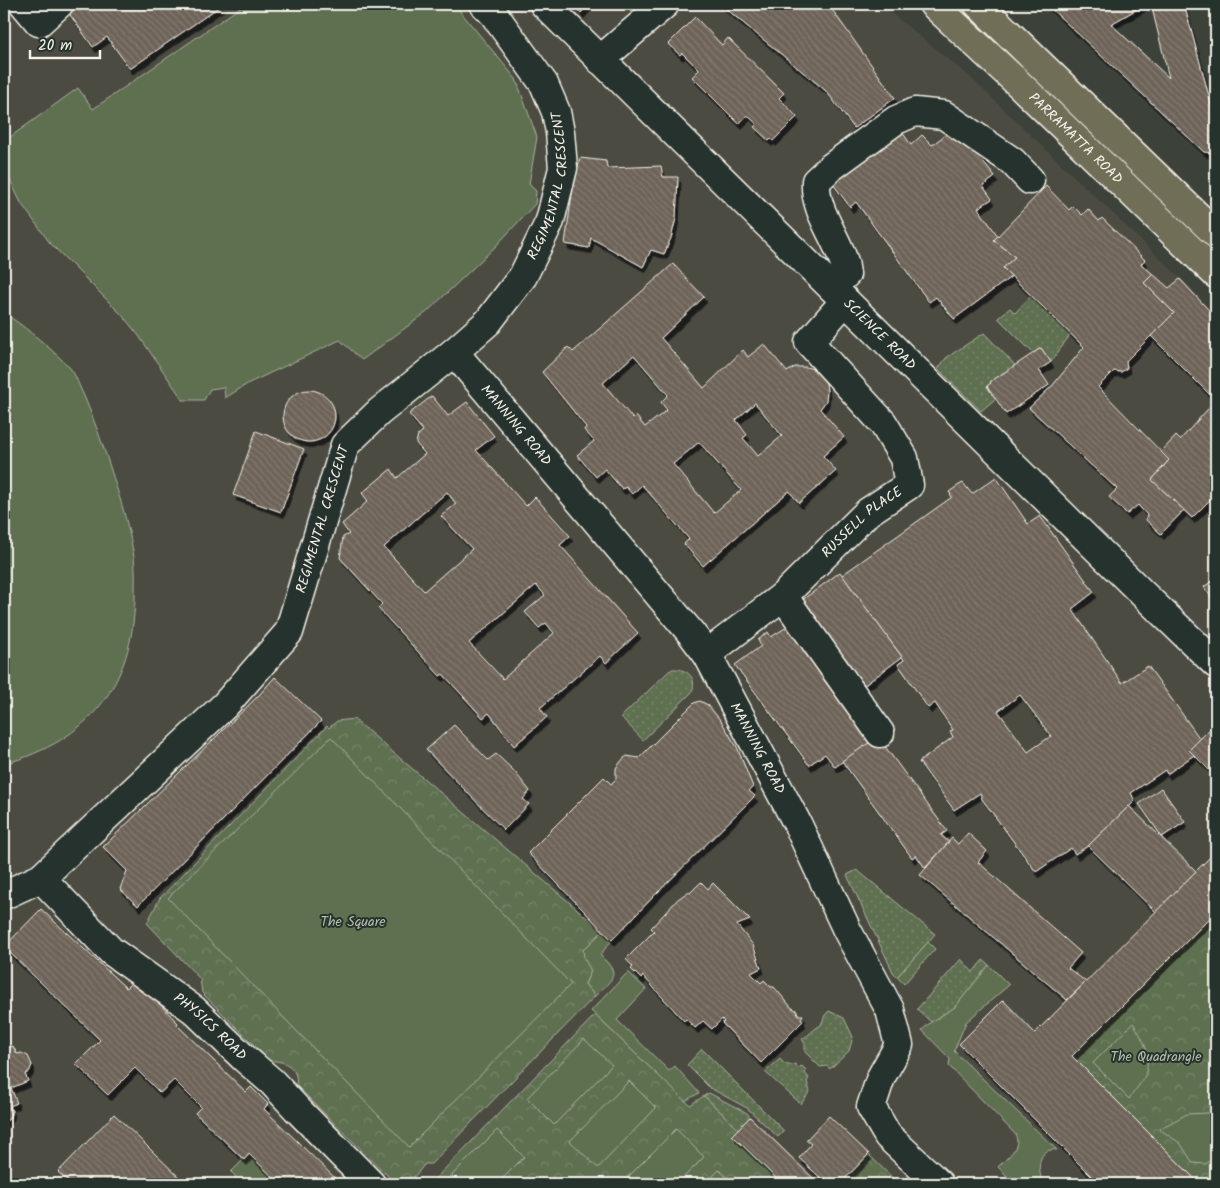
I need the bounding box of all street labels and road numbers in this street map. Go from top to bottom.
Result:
street label: PARRAMATTA ROAD [1023,88,1128,190]
street label: REGIMENTAL CRESCENT [522,108,574,264]
street label: SCIENCE ROAD [838,294,921,375]
street label: MANNING ROAD [475,380,557,471]
street label: REGIMENTAL CRESCENT [290,441,356,596]
street label: RUSSELL PLACE [816,481,908,563]
street label: MANNING ROAD [724,699,791,798]
street label: PHYSICS ROAD [169,988,252,1066]

